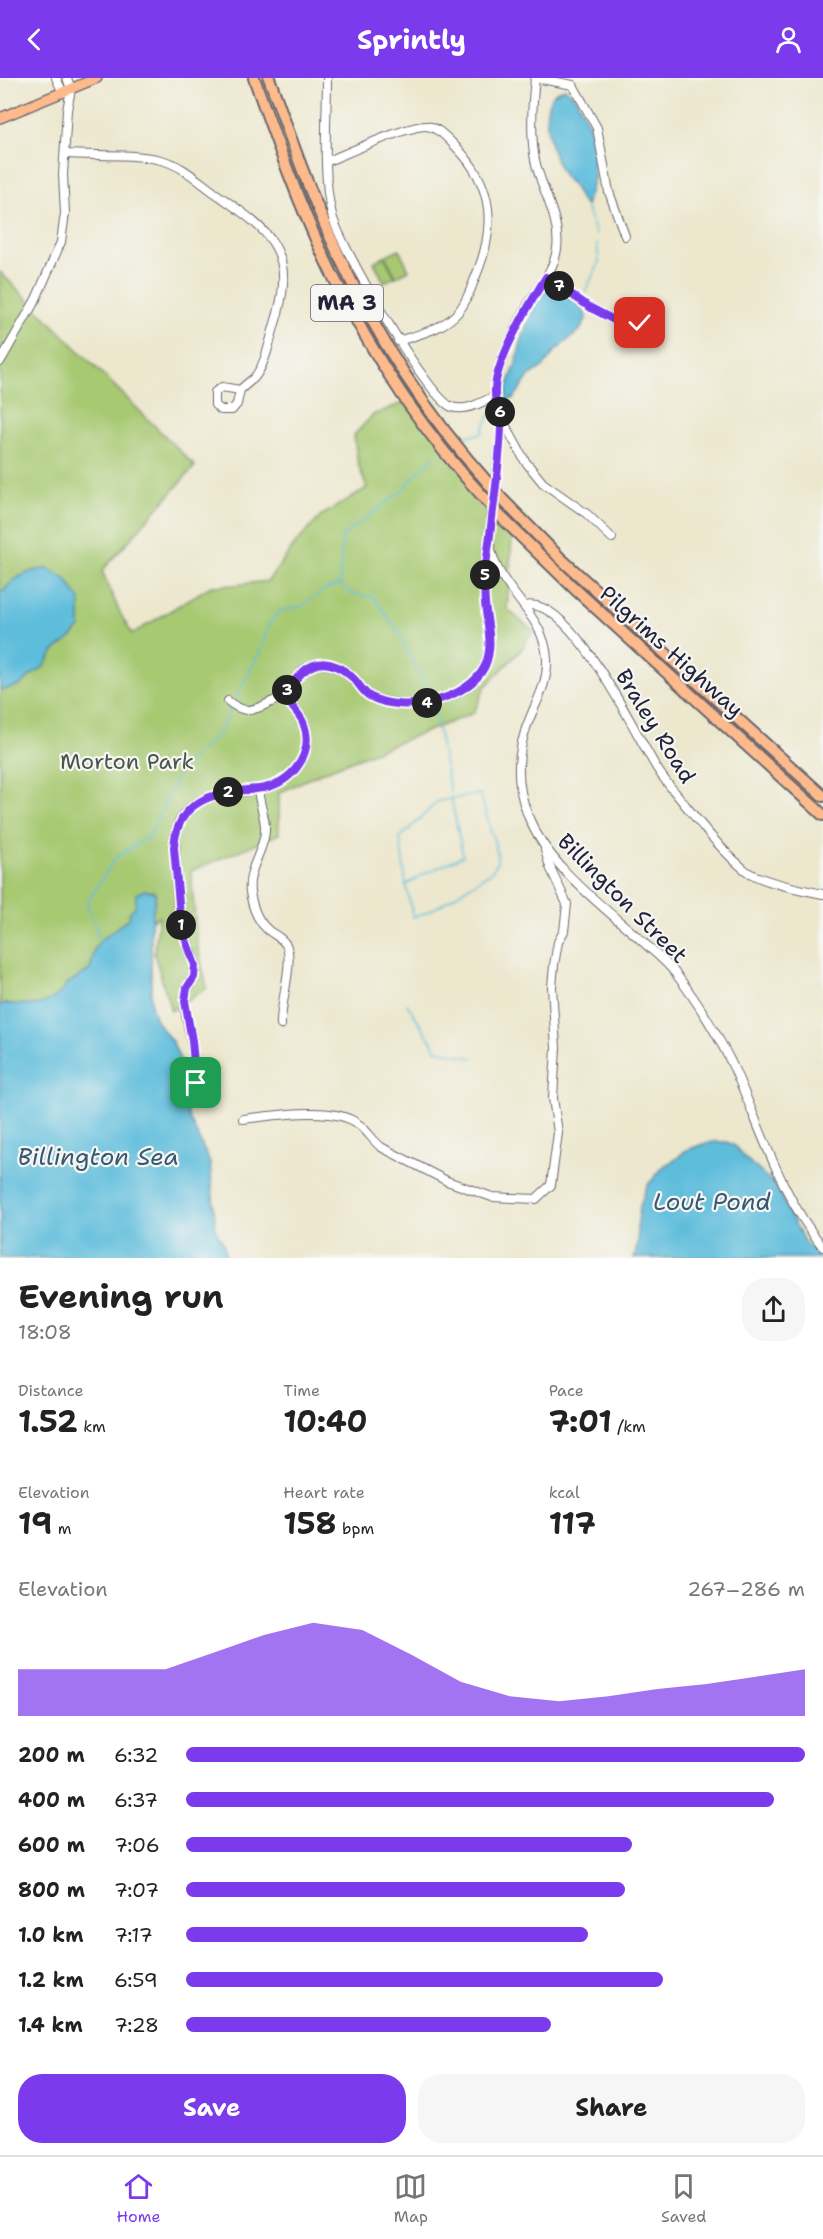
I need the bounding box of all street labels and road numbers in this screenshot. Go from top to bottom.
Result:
road number: MA 3 [311,285,383,321]
street label: Pilgrims Highway [594,579,750,724]
street label: Braley Road [609,664,702,789]
street label: Billington Street [551,827,694,970]

